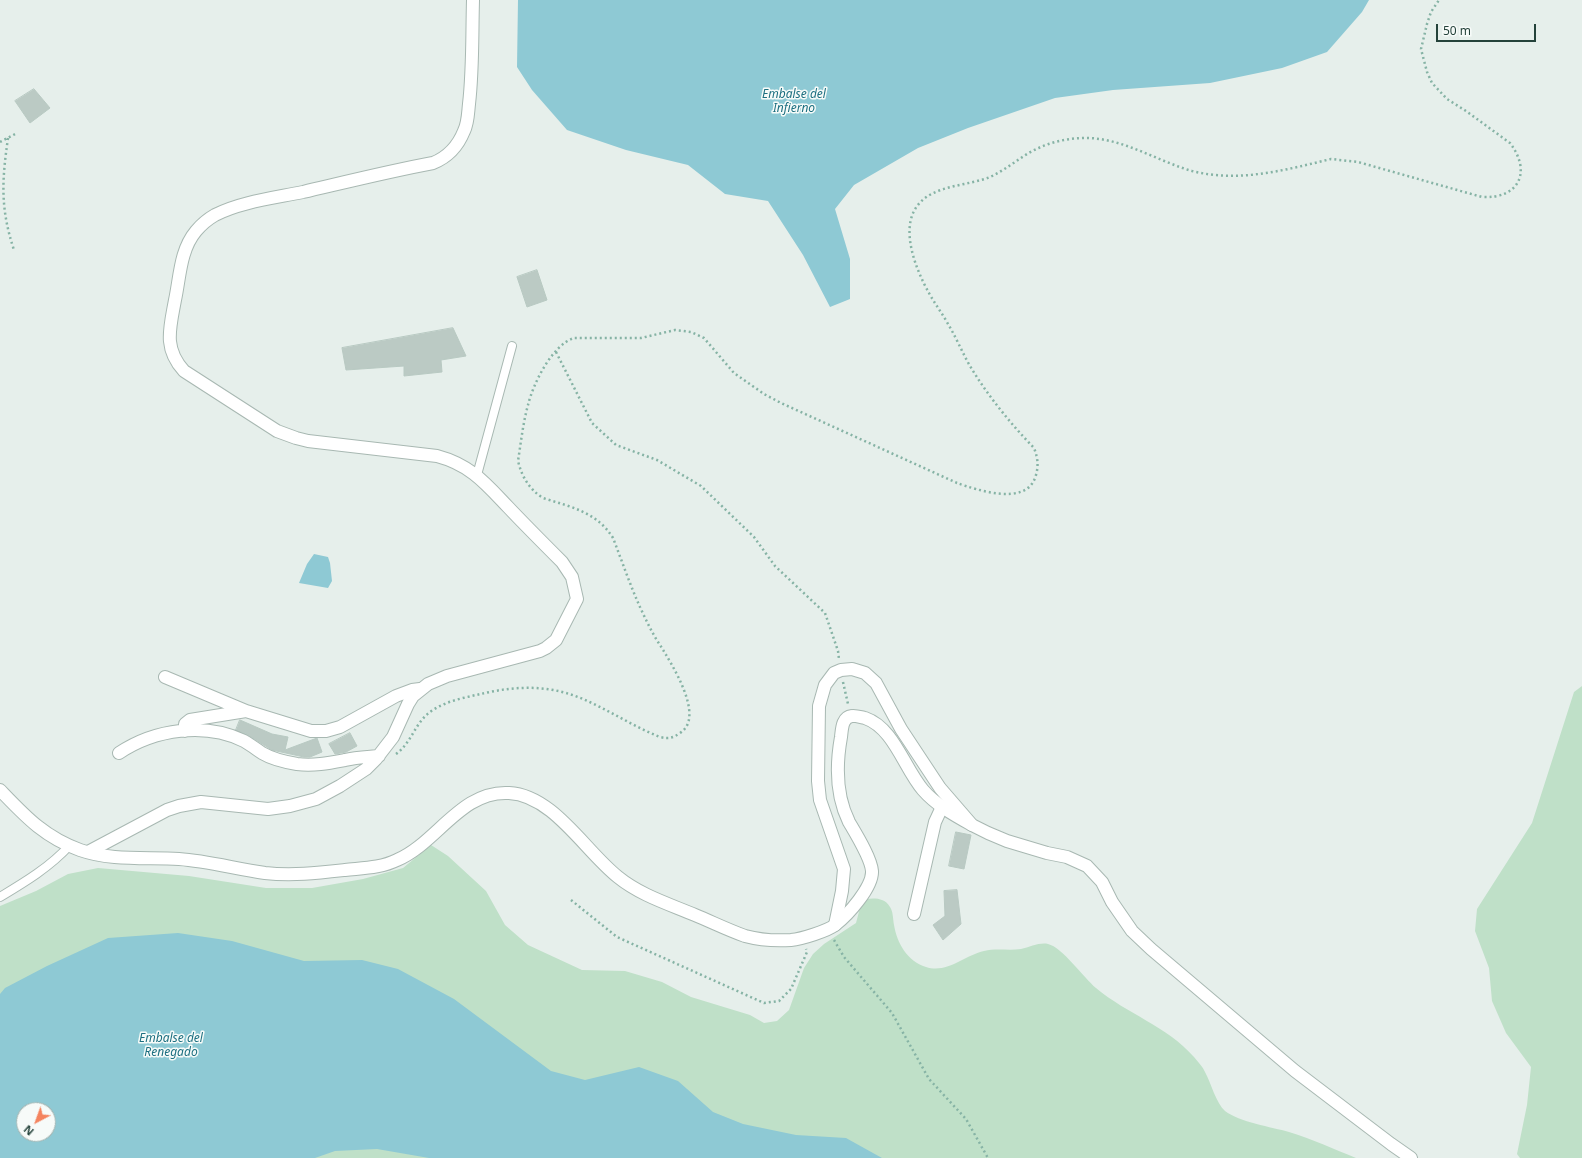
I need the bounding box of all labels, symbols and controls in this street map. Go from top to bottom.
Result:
scale bar [1438,16,1538,42]
text: 50 m [1443,22,1471,39]
water label: Embalse del Infierno [762,88,826,116]
water label: Embalse del Renegado [139,1032,203,1060]
north arrow [16,1102,56,1142]
text: N [20,1122,37,1139]

